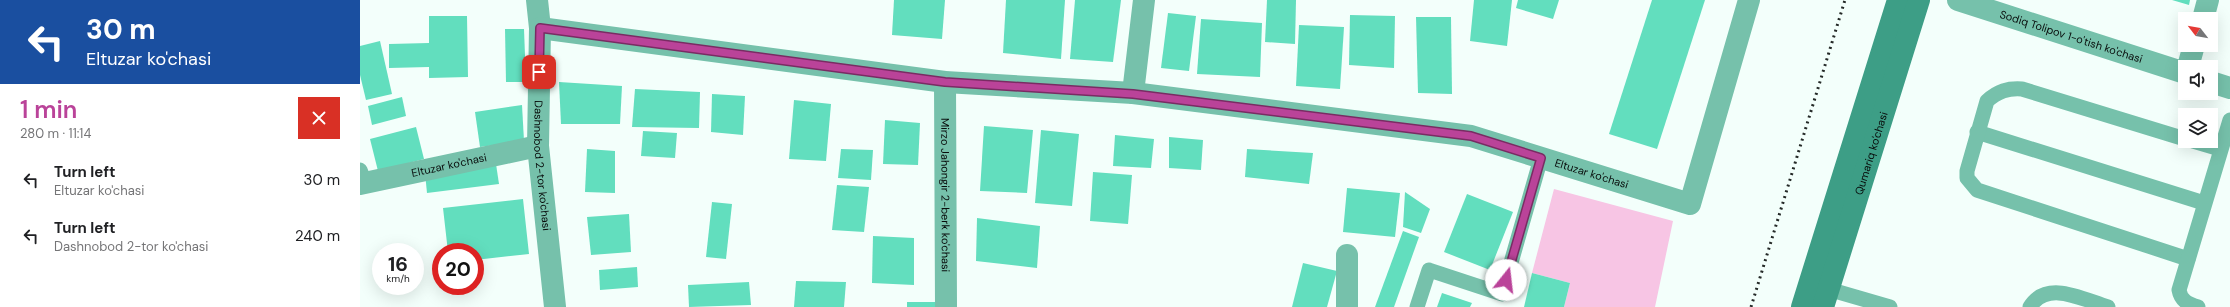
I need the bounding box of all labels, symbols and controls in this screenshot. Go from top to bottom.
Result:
street label: Sodiq Tolipov 1-o'tish ko'chasi [1998,7,2144,66]
text: 30 m [86,11,156,48]
north arrow [2178,12,2218,52]
map controls [2178,12,2218,148]
icon: left [20,16,72,68]
text: Eltuzar ko'chasi [86,47,211,71]
pin [522,55,556,89]
button: sound [2178,60,2218,100]
icon: arrive [528,61,550,83]
text: 1 min [20,94,77,125]
button: close [298,97,340,139]
street label: Dashnobod 2-tor ko'chasi [531,100,554,232]
button: layers [2178,108,2218,148]
street label: Qumariq ko'chasi [1851,110,1891,197]
street label: Mirzo Jahongir 2-berk ko'chasi [938,118,953,272]
text: 280 m · 11:14 [20,125,91,142]
street label: Eltuzar ko'chasi [410,150,488,180]
street label: Eltuzar ko'chasi [1553,155,1630,192]
text: Turn left [54,162,115,182]
icon: left [20,169,42,191]
text: 30 m [304,170,340,190]
text: Eltuzar ko'chasi [54,182,144,199]
text: Turn left [54,218,115,238]
icon: left [20,225,42,247]
text: 240 m [295,226,340,246]
text: Dashnobod 2-tor ko'chasi [54,238,208,255]
speed limit sign: 20 [432,243,484,295]
text: 16 [388,251,408,277]
position arrow [1485,259,1527,301]
text: km/h [386,272,410,285]

